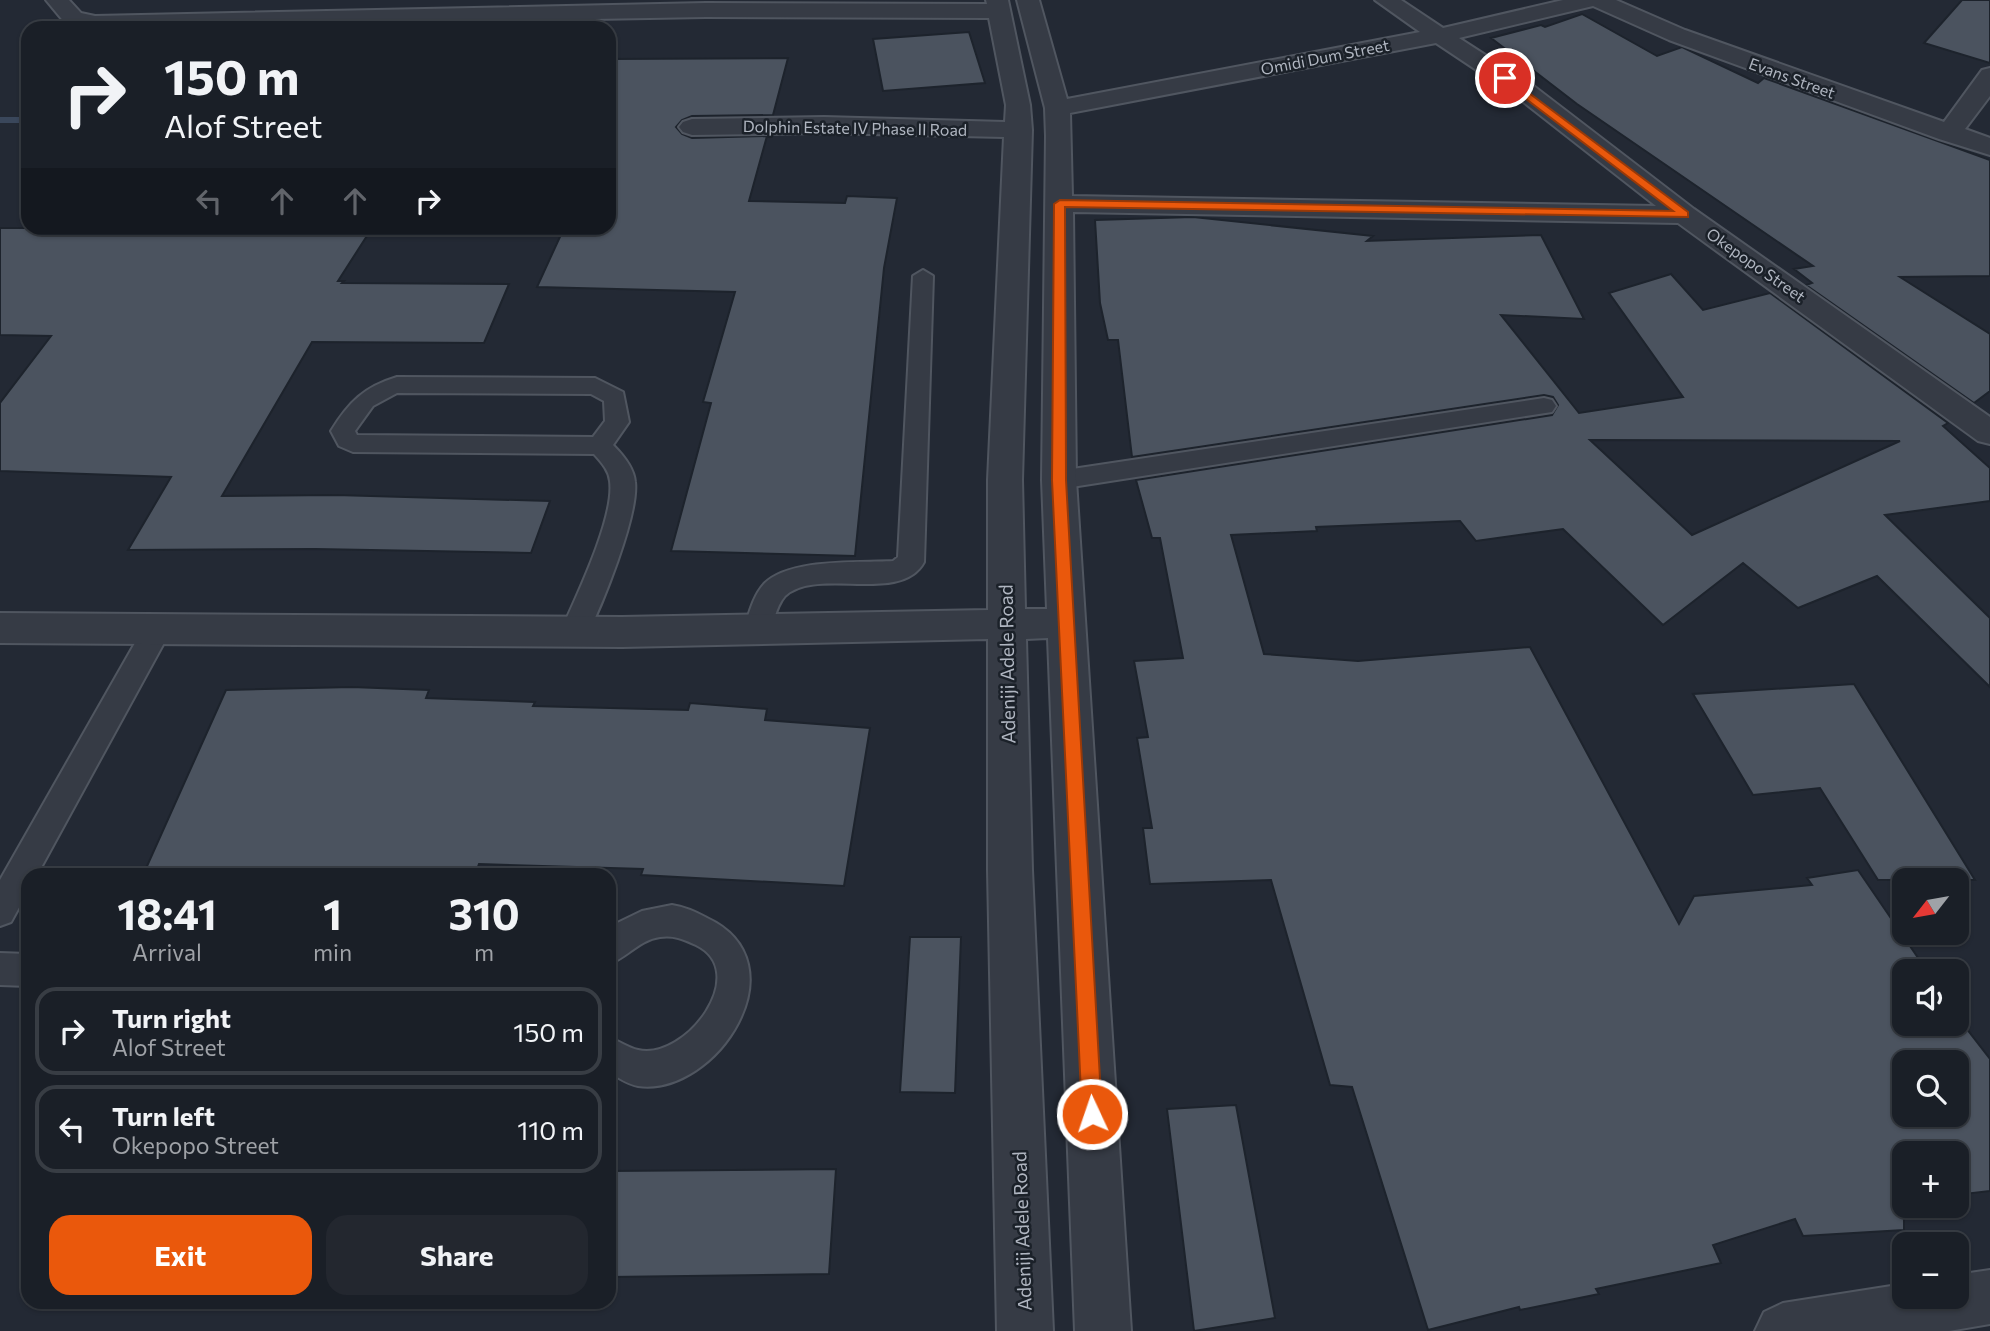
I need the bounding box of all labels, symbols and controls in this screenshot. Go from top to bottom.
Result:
street label: Omidi Dum Street [1259,35,1391,78]
text: 150 m [164,45,299,105]
pin [1475,48,1535,108]
icon: right [49,49,140,140]
street label: Evans Street [1746,53,1838,102]
icon: arrive [1486,59,1524,97]
text: Alof Street [164,105,322,145]
street label: Dolphin Estate IV Phase II Road [743,116,967,139]
icon: left [190,182,228,220]
icon: ahead [263,182,301,220]
icon: ahead [336,182,374,220]
icon: right [409,182,447,220]
street label: Okepopo Street [1703,223,1810,306]
street label: Adeniji Adele Road [994,584,1019,744]
north arrow [1892,868,1969,945]
map controls [1892,868,1969,1309]
text: 18:41 [117,887,217,939]
text: 1 [323,887,342,939]
text: 310 [448,887,520,939]
text: Arrival [132,938,202,966]
text: min [313,938,352,966]
text: m [474,938,494,966]
button: sound [1892,959,1969,1036]
text: Turn right [112,1002,231,1033]
icon: right [53,1012,91,1050]
text: 150 m [513,1016,584,1047]
text: Alof Street [112,1033,226,1061]
button: search [1892,1050,1969,1127]
position arrow [1055,1077,1129,1151]
text: Turn left [112,1100,215,1131]
icon: left [53,1110,91,1148]
text: 110 m [517,1114,584,1145]
text: Okepopo Street [112,1131,279,1159]
button: + [1892,1141,1969,1218]
street label: Adeniji Adele Road [1007,1151,1036,1311]
button: Exit [49,1215,312,1295]
button: Share [326,1215,588,1295]
button: − [1892,1232,1969,1309]

